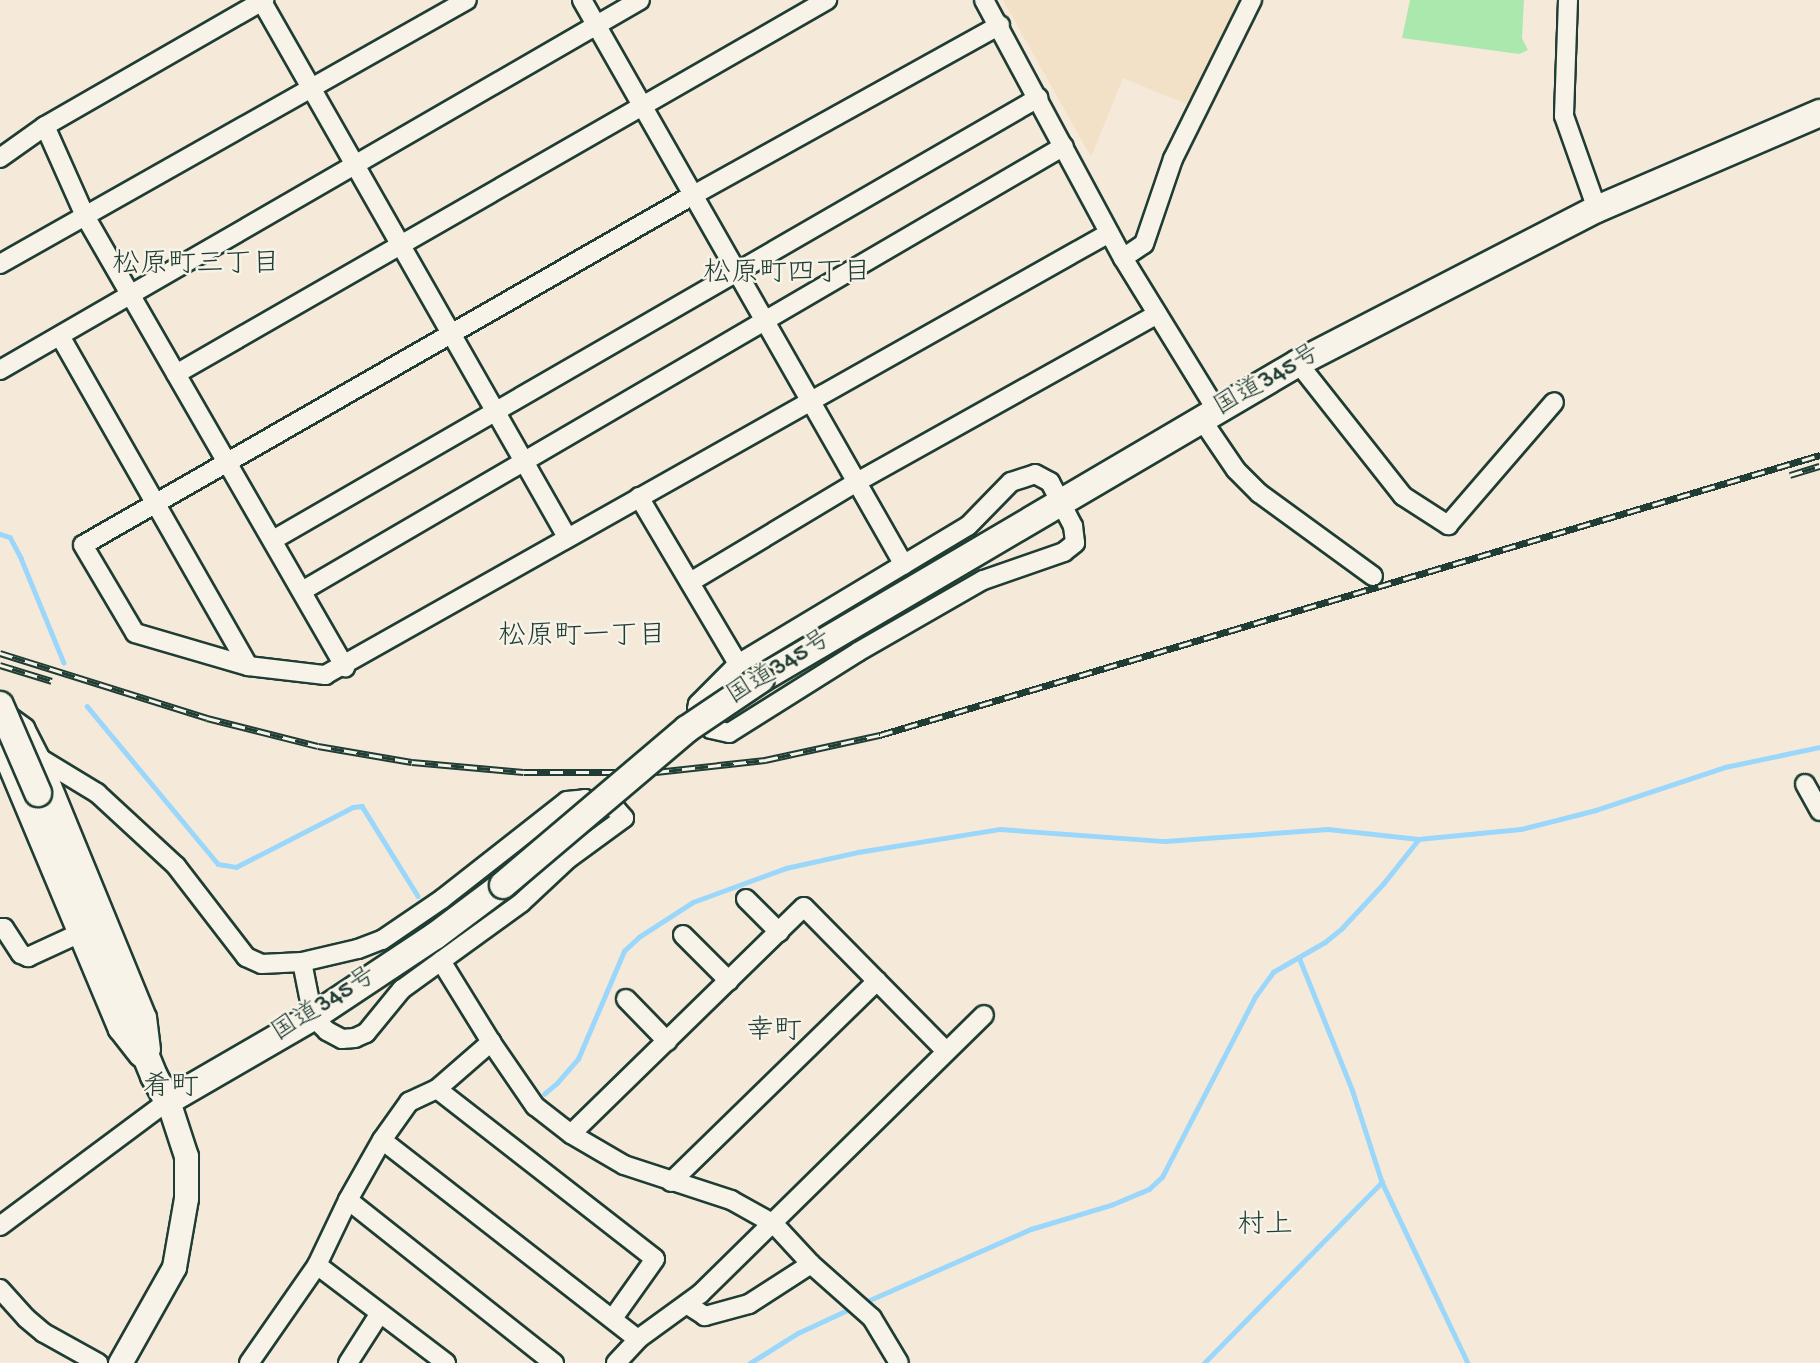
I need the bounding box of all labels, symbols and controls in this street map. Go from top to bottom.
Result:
district label: 松原町三丁目 [112,249,280,283]
district label: 松原町四丁目 [703,258,871,292]
street label: 国道345号 [1209,339,1327,425]
district label: 松原町一丁目 [498,621,666,655]
street label: 国道345号 [722,625,838,713]
street label: 国道345号 [267,962,383,1050]
district label: 幸町 [746,1016,802,1050]
district label: 肴町 [143,1072,199,1106]
district label: 村上 [1237,1210,1293,1244]

